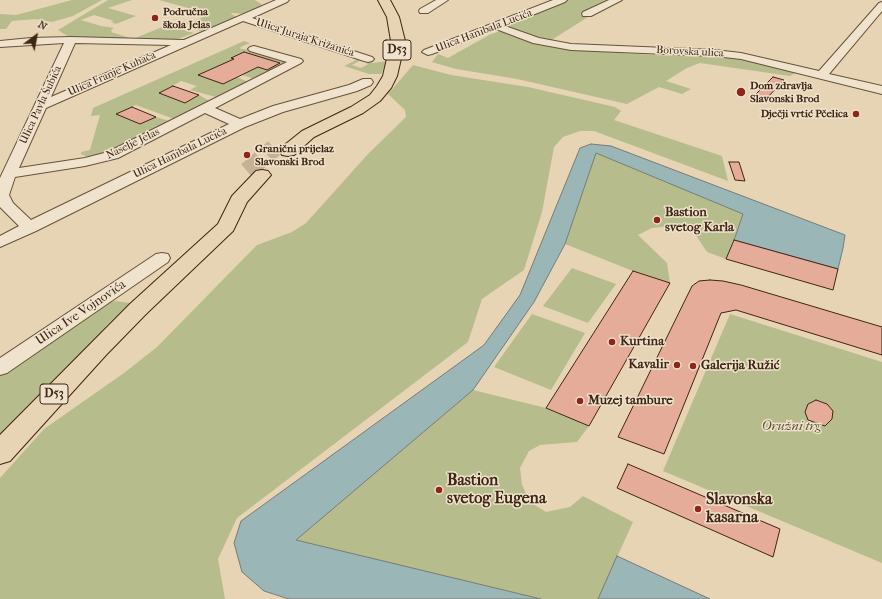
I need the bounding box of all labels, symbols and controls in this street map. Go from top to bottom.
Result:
place label: Područna škola Jelas [163,5,210,31]
street label: Ulica Hanibala Lucića [434,6,534,56]
marker: Područna škola Jelas [150,13,160,23]
north arrow [16,16,56,56]
street label: Ulica Juraja Križanića [254,16,356,60]
text: N [36,18,50,33]
road number: D53 [383,40,411,60]
street label: Borovska ulica [656,44,724,60]
street label: Ulica Franje Kuhača [66,49,158,99]
street label: Ulica Pavla Šubića [17,64,65,146]
place label: Dom zdravlja Slavonski Brod [750,79,819,105]
marker: Dom zdravlja Slavonski Brod [735,86,747,98]
place label: Dječji vrtić Pčelica [761,107,848,121]
marker: Dječji vrtić Pčelica [851,109,861,119]
street label: Naselje Jelas [104,125,162,163]
street label: Ulica Hanibala Lucića [131,125,229,181]
place label: Granični prijelaz Slavonski Brod [255,142,334,168]
marker: Granični prijelaz Slavonski Brod [242,150,252,160]
place label: Bastion svetog Karla [665,205,734,236]
marker: Bastion svetog Karla [652,215,662,225]
street label: Ulica Ive Vojnovića [33,277,129,349]
place label: Kurtina [620,334,664,350]
marker: Kurtina [607,337,617,347]
place label: Kavalir [628,357,669,373]
place label: Galerija Ružić [701,358,779,374]
marker: Kavalir [672,360,682,370]
marker: Galerija Ružić [688,361,698,371]
road number: D53 [40,384,68,404]
place label: Muzej tambure [588,393,673,409]
marker: Muzej tambure [575,396,585,406]
park label: Oružni trg [762,419,820,435]
place label: Bastion svetog Eugena [447,471,546,509]
marker: Bastion svetog Eugena [434,485,444,495]
place label: Slavonska kasarna [706,490,772,528]
marker: Slavonska kasarna [693,504,703,514]

